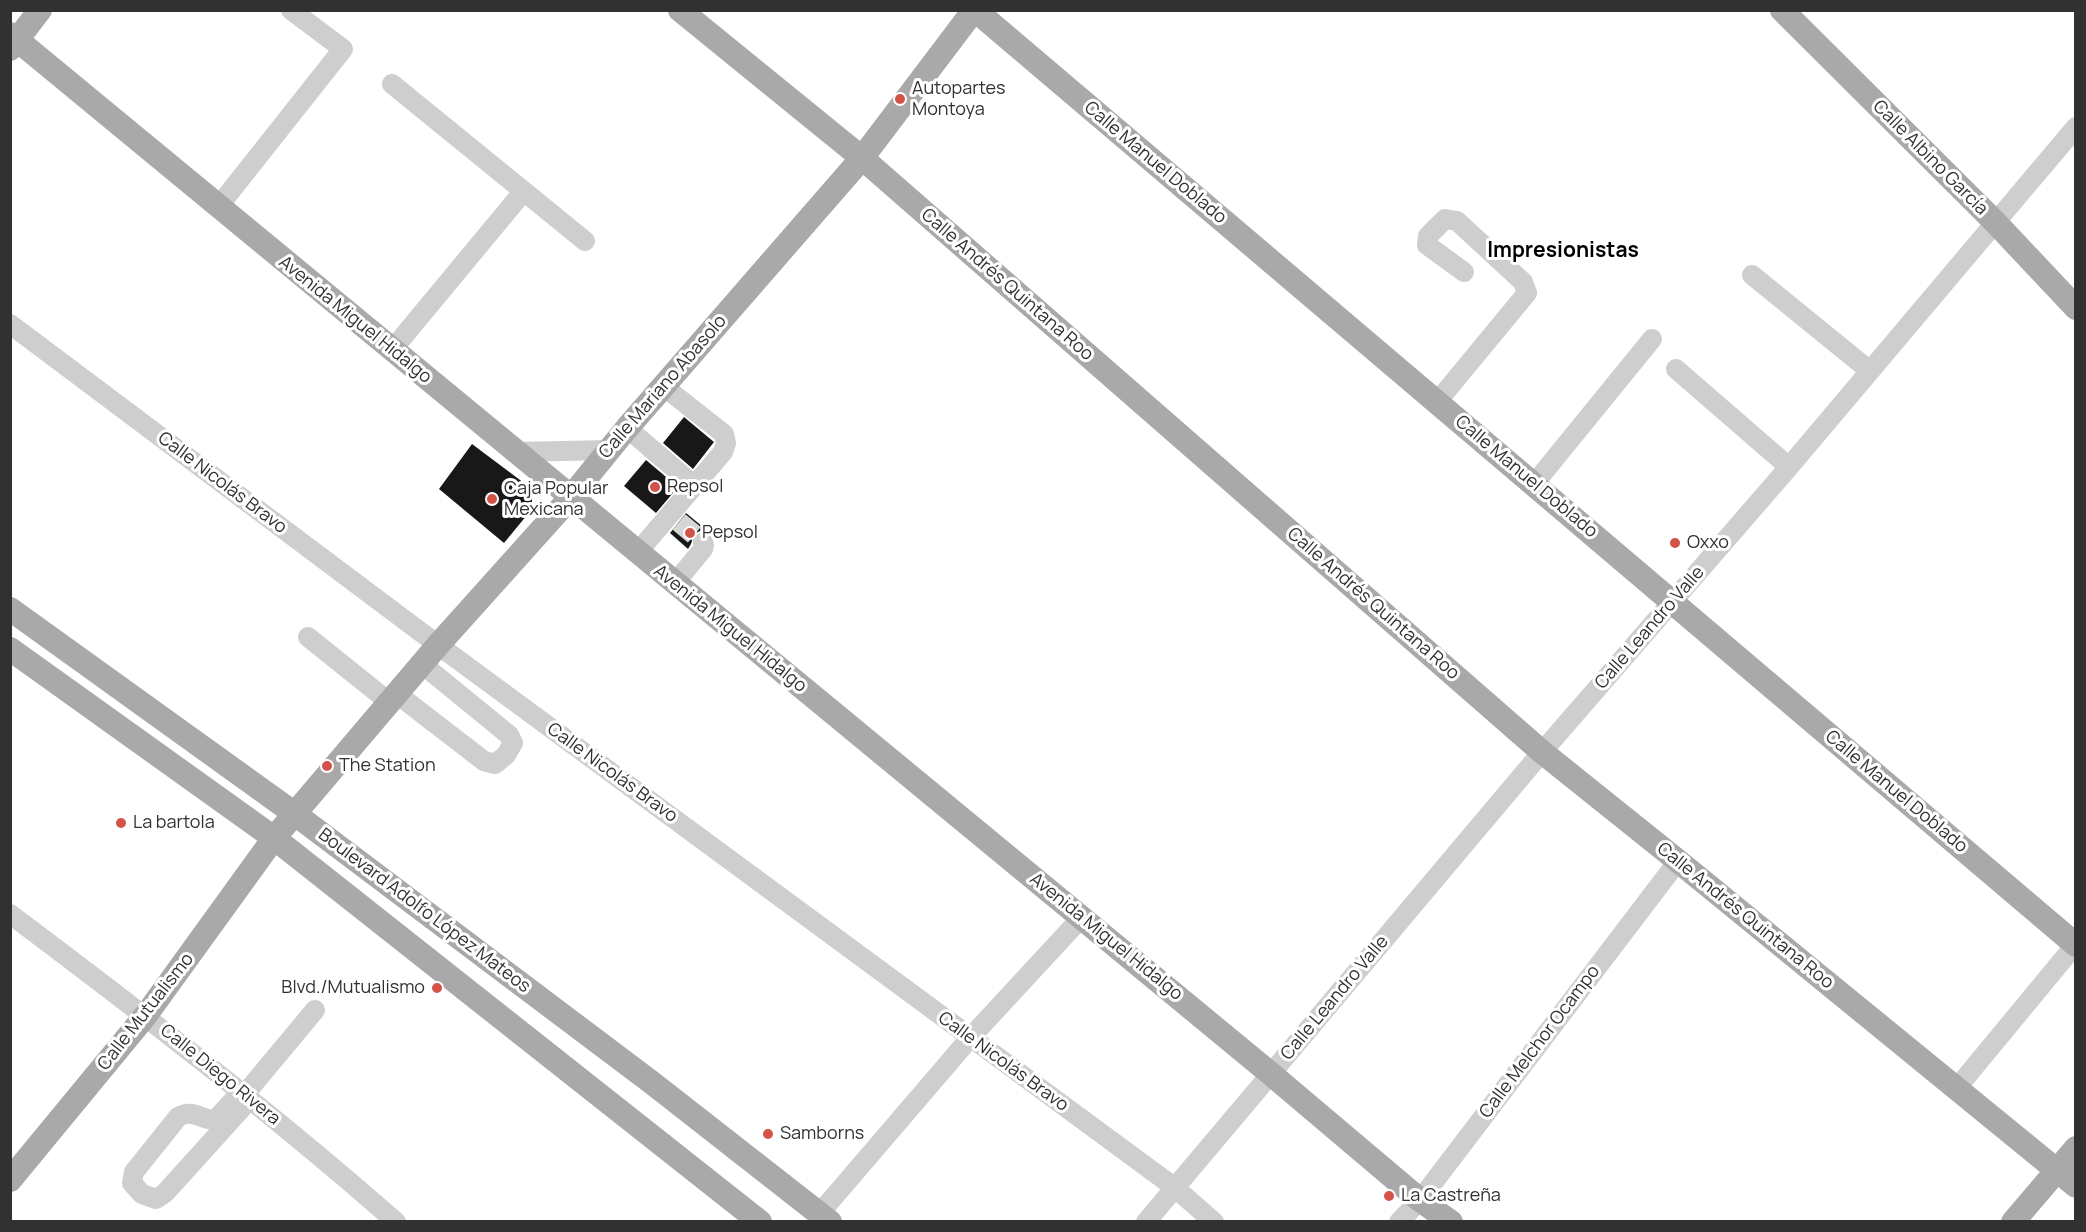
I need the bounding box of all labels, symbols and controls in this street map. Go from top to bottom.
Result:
place label: Autopartes Montoya [912,78,1006,121]
marker: Autopartes Montoya [893,92,907,106]
street label: Calle Albino García [1868,96,1992,220]
street label: Calle Manuel Doblado [1079,97,1231,229]
street label: Calle Andrés Quintana Roo [917,204,1097,366]
district label: Impresionistas [1487,238,1639,264]
street label: Avenida Miguel Hidalgo [274,252,436,388]
street label: Calle Mariano Abasolo [595,311,731,463]
street label: Calle Manuel Doblado [1450,411,1602,543]
street label: Calle Nicolás Bravo [153,428,291,538]
place label: Repsol [667,476,723,498]
place label: Caja Popular Mexicana [504,478,608,520]
marker: Repsol [648,480,662,494]
marker: Caja Popular Mexicana [485,492,499,506]
place label: Pepsol [702,522,758,544]
street label: Calle Andrés Quintana Roo [1283,523,1463,685]
marker: Pepsol [683,526,697,540]
place label: Oxxo [1687,532,1729,554]
marker: Oxxo [1668,536,1682,550]
street label: Avenida Miguel Hidalgo [649,561,811,697]
street label: Calle Leandro Valle [1591,562,1709,694]
street label: Calle Nicolás Bravo [543,718,681,828]
street label: Calle Manuel Doblado [1820,726,1972,858]
place label: The Station [339,755,436,777]
marker: The Station [320,759,334,773]
place label: La bartola [133,812,215,834]
marker: La bartola [114,816,128,830]
street label: Boulevard Adolfo López Mateos [314,824,534,998]
street label: Calle Andrés Quintana Roo [1652,838,1838,994]
street label: Avenida Miguel Hidalgo [1025,869,1187,1005]
street label: Calle Leandro Valle [1277,931,1393,1065]
street label: Calle Mutualismo [94,949,198,1075]
street label: Calle Melchor Ocampo [1475,961,1605,1123]
place label: Blvd./Mutualismo [281,977,425,999]
marker: Blvd./Mutualismo [430,981,444,995]
street label: Calle Nicolás Bravo [934,1007,1072,1117]
street label: Calle Diego Rivera [156,1020,284,1130]
place label: Samborns [780,1123,864,1145]
marker: Samborns [761,1127,775,1141]
place label: La Castreña [1401,1185,1501,1207]
marker: La Castreña [1382,1189,1396,1203]

